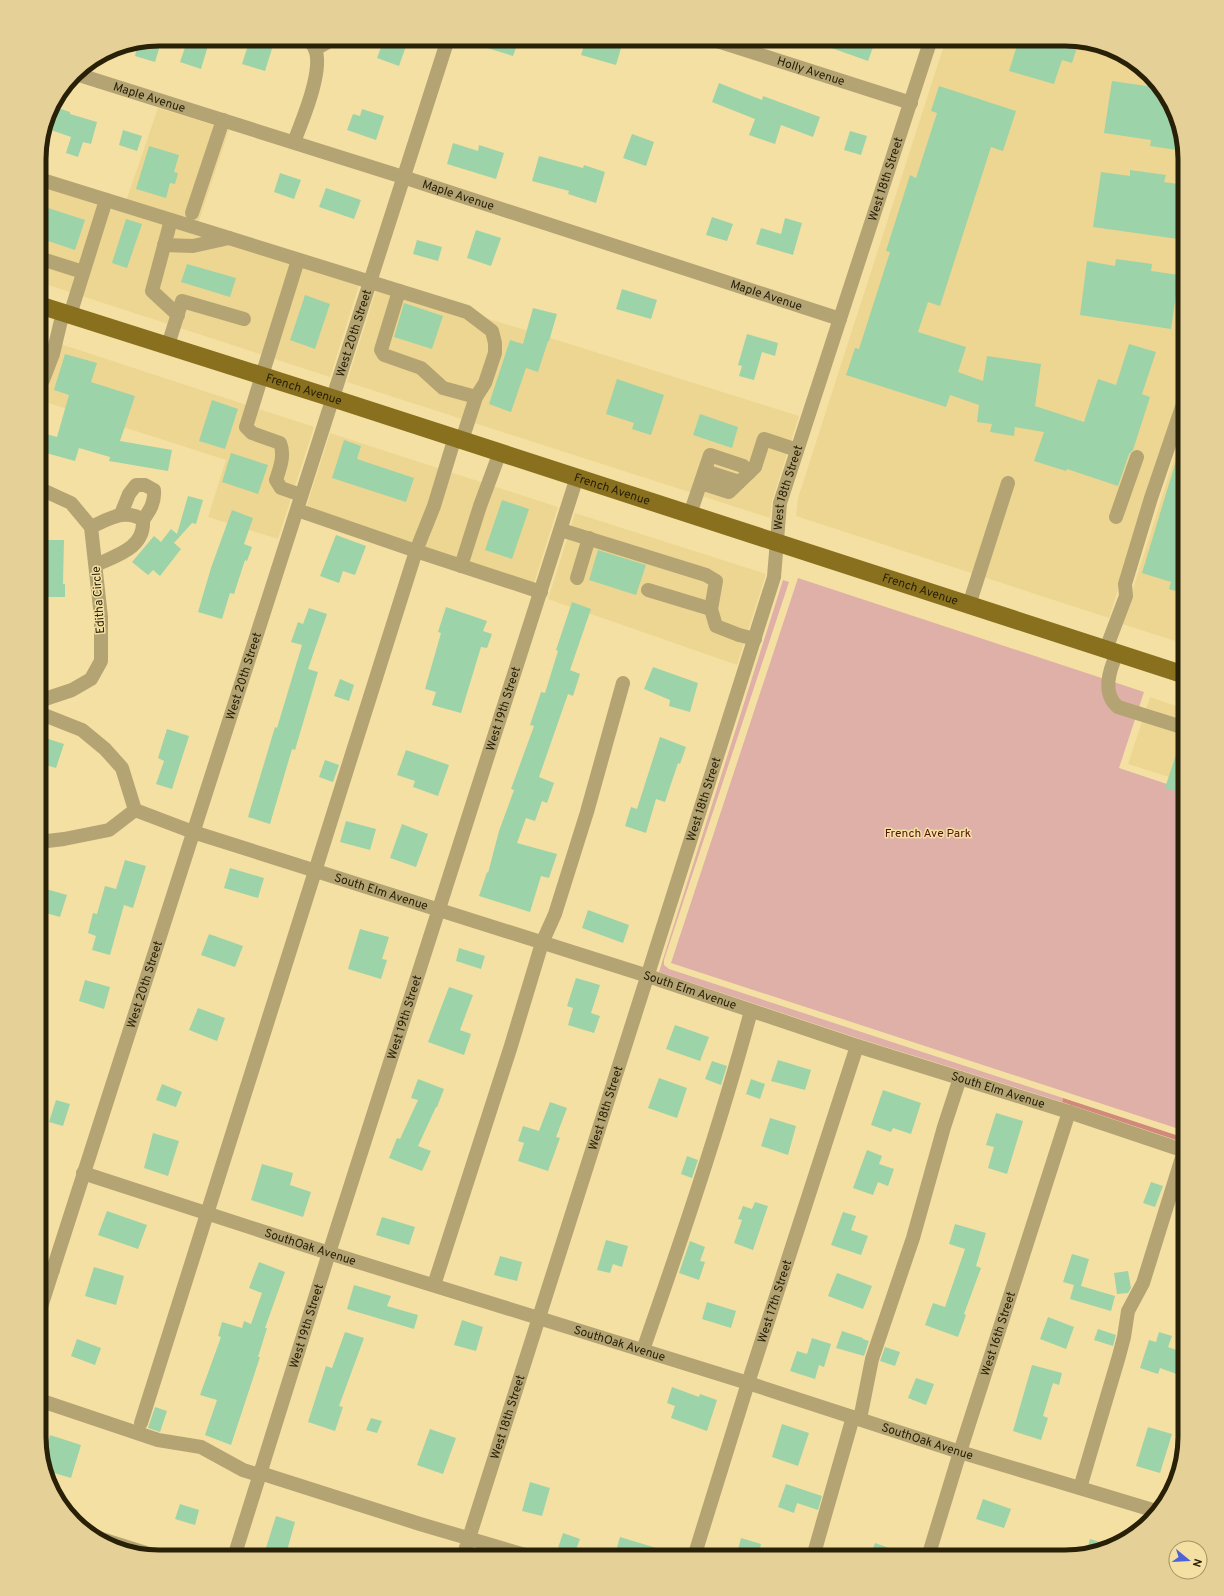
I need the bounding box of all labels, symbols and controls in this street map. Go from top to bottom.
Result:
street label: Holly Avenue [775,54,847,90]
street label: Maple Avenue [111,79,187,117]
street label: West 18th Street [865,135,908,224]
street label: Maple Avenue [420,177,496,215]
street label: Maple Avenue [728,277,804,315]
street label: West 20th Street [333,288,376,379]
street label: French Avenue [264,370,344,410]
street label: West 18th Street [771,443,807,531]
street label: French Avenue [572,470,652,510]
street label: Editha Circle [89,566,109,634]
street label: French Avenue [880,570,960,610]
street label: West 20th Street [223,630,266,722]
street label: West 19th Street [483,665,525,753]
street label: West 18th Street [684,755,725,844]
park label: French Ave Park [885,826,971,842]
street label: South Elm Avenue [332,870,430,915]
street label: West 20th Street [124,939,167,1031]
street label: South Elm Avenue [641,968,738,1014]
street label: West 19th Street [384,973,426,1062]
street label: West 18th Street [586,1064,627,1153]
street label: South Elm Avenue [949,1069,1047,1113]
street label: SouthOak Avenue [262,1226,358,1270]
street label: West 17th Street [754,1258,796,1345]
street label: West 19th Street [286,1282,328,1371]
street label: West 16th Street [978,1290,1020,1378]
street label: SouthOak Avenue [571,1322,667,1366]
street label: West 18th Street [488,1373,529,1461]
street label: SouthOak Avenue [879,1420,975,1464]
north arrow [1168,1540,1208,1580]
text: N [1189,1557,1204,1569]

